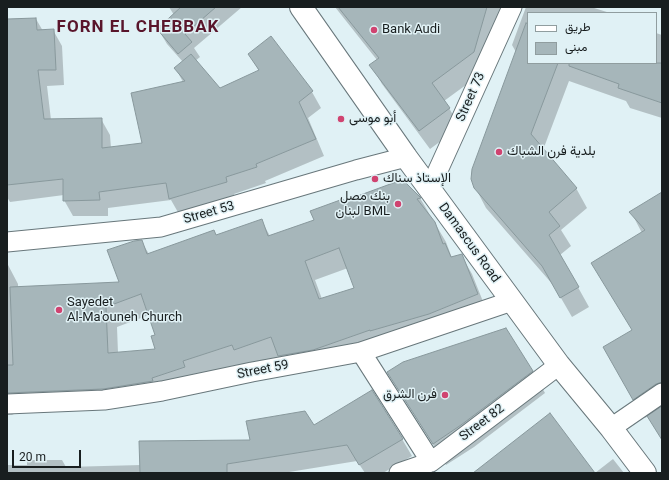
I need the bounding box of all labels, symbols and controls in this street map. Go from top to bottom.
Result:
legend [527,12,657,64]
district label: FORN EL CHEBBAK [57,18,219,38]
text: طريق [565,20,590,34]
place label: Bank Audi [382,22,440,38]
marker: Bank Audi [369,25,379,35]
text: مبنى [565,40,587,54]
street label: Street 73 [453,70,489,124]
place label: أبو موسى [349,111,396,127]
marker: أبو موسى [336,114,346,124]
place label: بلدية فرن الشباك [507,144,596,160]
marker: بلدية فرن الشباك [494,147,504,157]
place label: الإستاذ سناك [383,171,451,187]
marker: الإستاذ سناك [370,174,380,184]
place label: بنك مصل لبنان BML [335,189,390,220]
street label: Street 53 [182,198,236,228]
marker: بنك مصل لبنان BML [393,199,403,209]
street label: Damascus Road [435,200,503,286]
place label: Sayedet Al-Ma'ouneh Church [67,295,182,326]
marker: Sayedet Al-Ma'ouneh Church [54,305,64,315]
street label: Street 59 [236,357,290,383]
place label: فرن الشرق [383,387,437,403]
marker: فرن الشرق [440,390,450,400]
street label: Street 82 [456,401,508,445]
scale bar [14,442,83,468]
text: 20 m [19,450,46,464]

